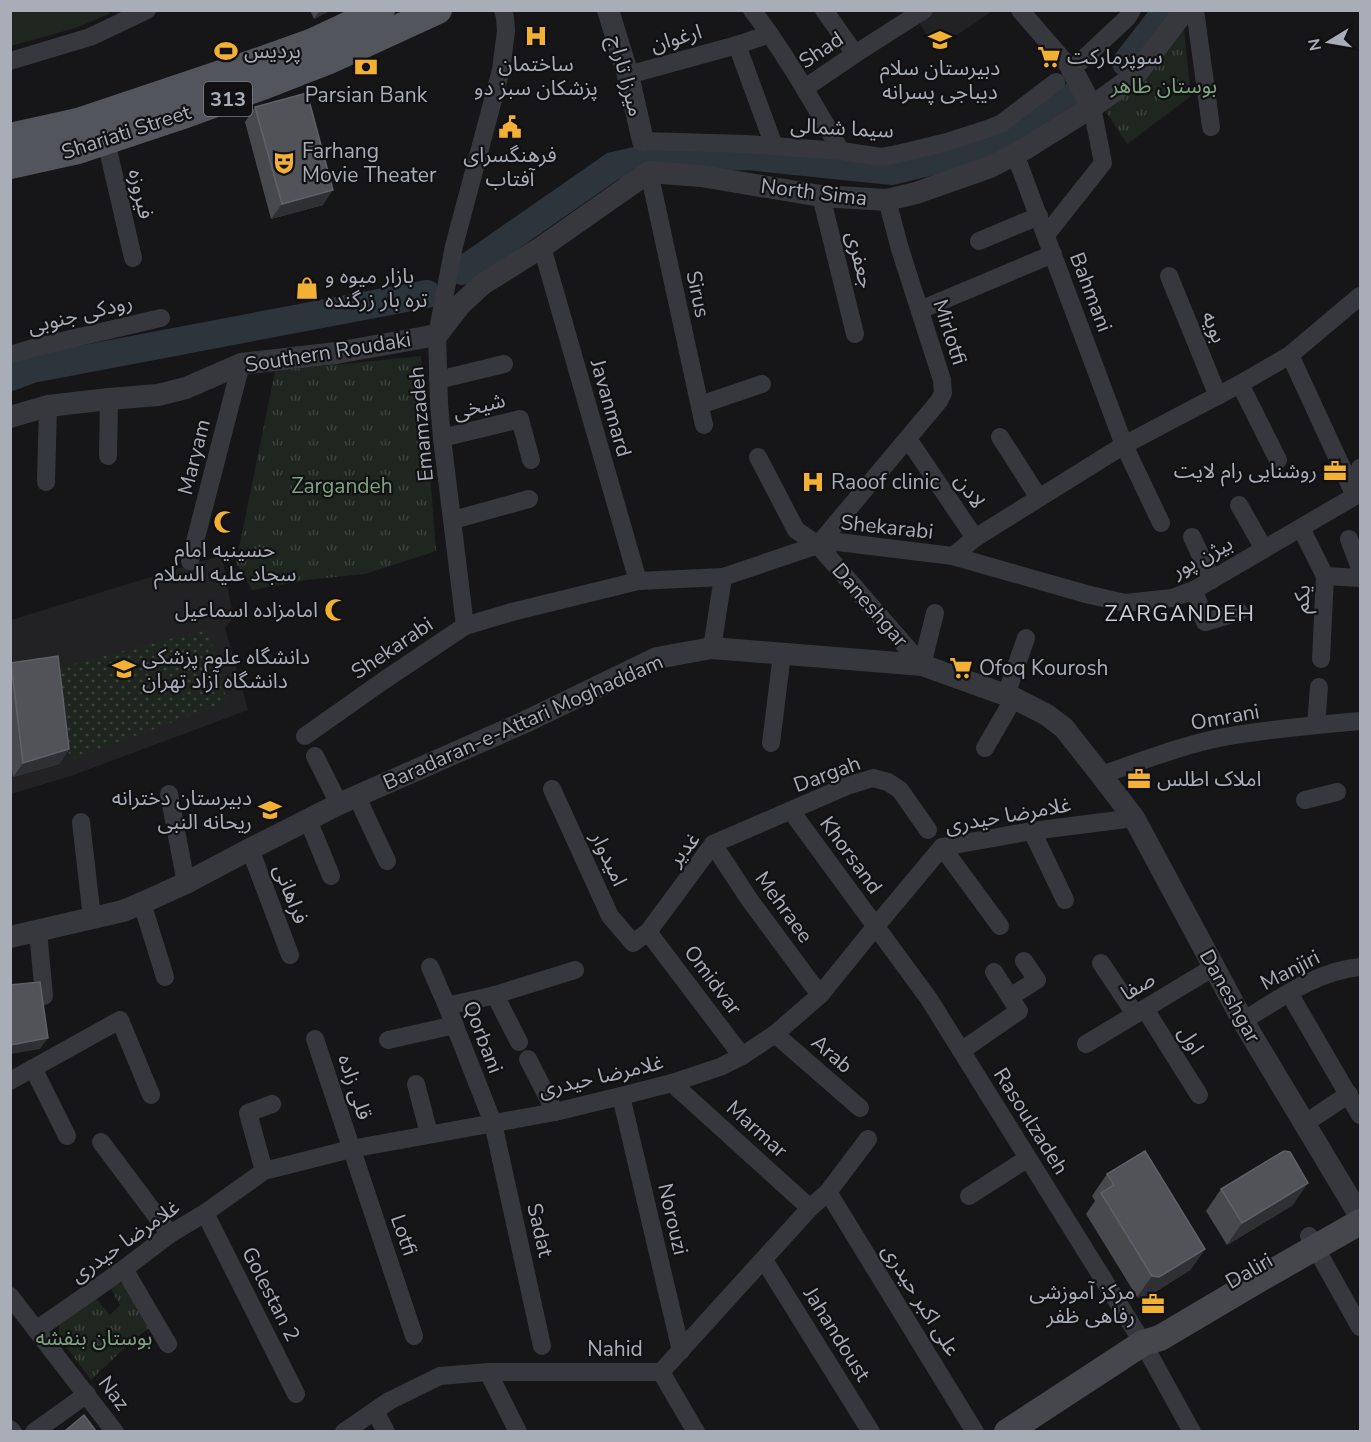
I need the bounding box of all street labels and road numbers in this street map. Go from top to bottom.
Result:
street label: ارغوان [647,17,705,59]
street label: Shad [793,25,849,75]
street label: میرزا تاراج [601,32,650,120]
road number: 313 [204,82,252,116]
street label: Shariati Street [58,98,195,166]
street label: سیما شمالی [790,111,894,145]
street label: فیروزه [122,166,160,222]
street label: North Sima [759,172,869,212]
street label: جعفری [839,228,881,292]
street label: Bahmani [1063,248,1119,336]
street label: Sirus [679,268,717,320]
street label: رودکی جنوبی [25,287,135,341]
street label: Mirlotfi [926,296,974,368]
street label: بویه [1195,307,1233,347]
street label: Southern Roudaki [243,325,413,379]
street label: Javanmard [583,355,638,460]
street label: Emamzadeh [402,365,440,483]
street label: شیخی [450,386,508,426]
street label: Maryam [171,416,217,498]
street label: لادن [948,468,992,514]
street label: Shekarabi [839,508,935,546]
street label: بیژن پور [1166,529,1237,585]
street label: Daneshgar [826,557,915,653]
street label: یکم [1287,584,1318,614]
street label: Shekarabi [346,610,438,686]
street label: Baradaran-e-Attari Moghaddam [379,647,667,797]
street label: Omrani [1188,697,1262,737]
street label: Dargah [790,749,864,799]
street label: غلامرضا حیدری [943,790,1073,840]
street label: Khorsand [813,811,889,899]
street label: امیدوار [584,826,634,891]
street label: غدیر [661,826,706,873]
street label: فراهانی [267,860,315,928]
street label: Mehraee [749,866,819,948]
street label: Omidvar [678,939,749,1021]
street label: Manjiri [1255,943,1325,997]
street label: Daneshgar [1193,944,1267,1048]
street label: صفا [1116,965,1160,1007]
street label: Qorbani [456,997,510,1077]
street label: اول [1171,1020,1211,1060]
street label: Arab [805,1028,859,1080]
street label: غلامرضا حیدری [536,1048,666,1104]
street label: قلی زاده [331,1051,379,1123]
street label: Rasoulzadeh [987,1062,1075,1180]
street label: Marmar [720,1094,794,1164]
street label: Norouzi [651,1180,695,1258]
street label: غلامرضا حیدری [65,1193,185,1289]
street label: Sadat [520,1200,560,1260]
street label: Lotfi [384,1211,424,1259]
street label: علی اکبر حیدری [875,1239,967,1361]
street label: Golestan 2 [235,1242,307,1346]
street label: Daliri [1220,1246,1278,1296]
street label: Jahandoust [797,1281,877,1387]
street label: Nahid [587,1335,643,1363]
street label: Naz [92,1370,136,1416]

